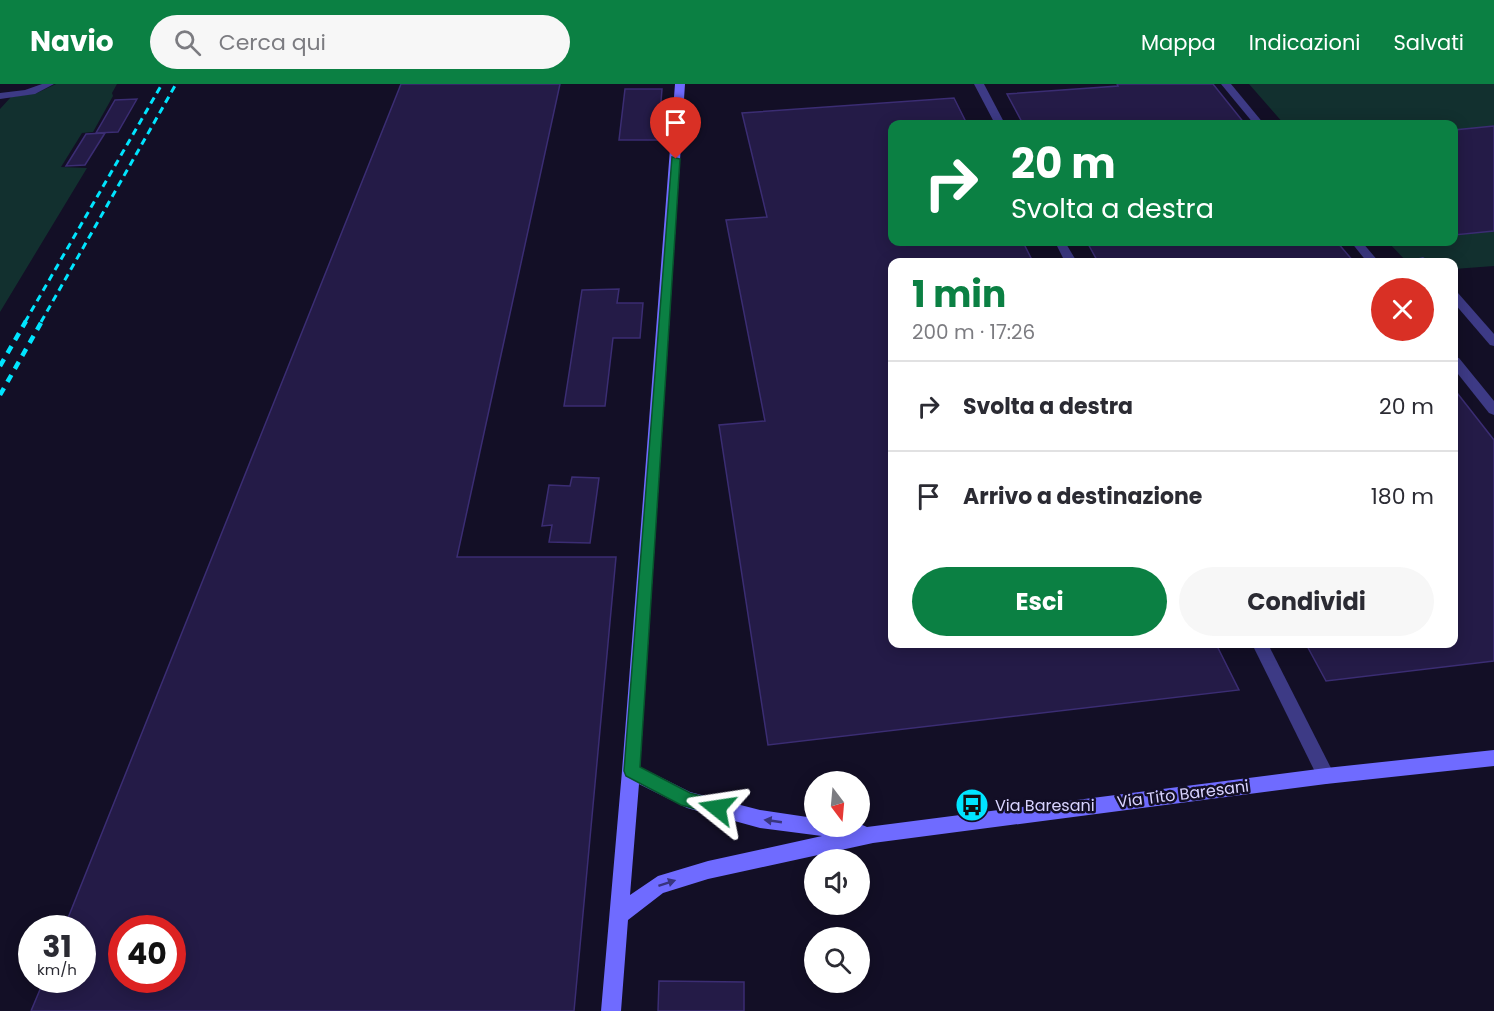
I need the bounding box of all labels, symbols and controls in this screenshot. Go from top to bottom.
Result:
search box [150,15,570,69]
text: Navio [30,22,114,61]
icon: search [171,26,204,59]
text: Cerca qui [219,27,326,58]
text: Mappa [1141,28,1216,57]
text: Indicazioni [1249,28,1361,57]
text: Salvati [1394,28,1464,57]
pin [650,97,701,159]
icon: arrive [659,106,692,139]
text: 20 m [1011,134,1116,193]
icon: right [912,144,990,222]
text: Svolta a destra [1011,190,1214,227]
text: 1 min [912,269,1006,320]
button: close [1371,278,1434,341]
text: 200 m · 17:26 [912,318,1035,346]
icon: right [912,390,945,423]
text: Svolta a destra [963,391,1133,422]
text: 20 m [1379,391,1434,422]
icon: arrive [912,480,945,513]
text: Arrivo a destinazione [963,481,1202,512]
text: 180 m [1371,481,1434,512]
button: Esci [912,567,1167,636]
button: Condividi [1179,567,1434,636]
north arrow [804,771,870,837]
map controls [804,771,870,993]
street label: Via Tito Baresani [1116,775,1250,813]
position arrow [685,776,749,840]
bus stop icon: Via Baresani [954,787,990,823]
place label: Via Baresani [995,794,1095,817]
one-way arrow [763,817,782,826]
button: sound [804,849,870,915]
one-way arrow [658,878,676,887]
speed limit sign: 40 [108,915,186,993]
text: 31 [42,925,72,968]
button: search [804,927,870,993]
text: km/h [37,959,77,980]

